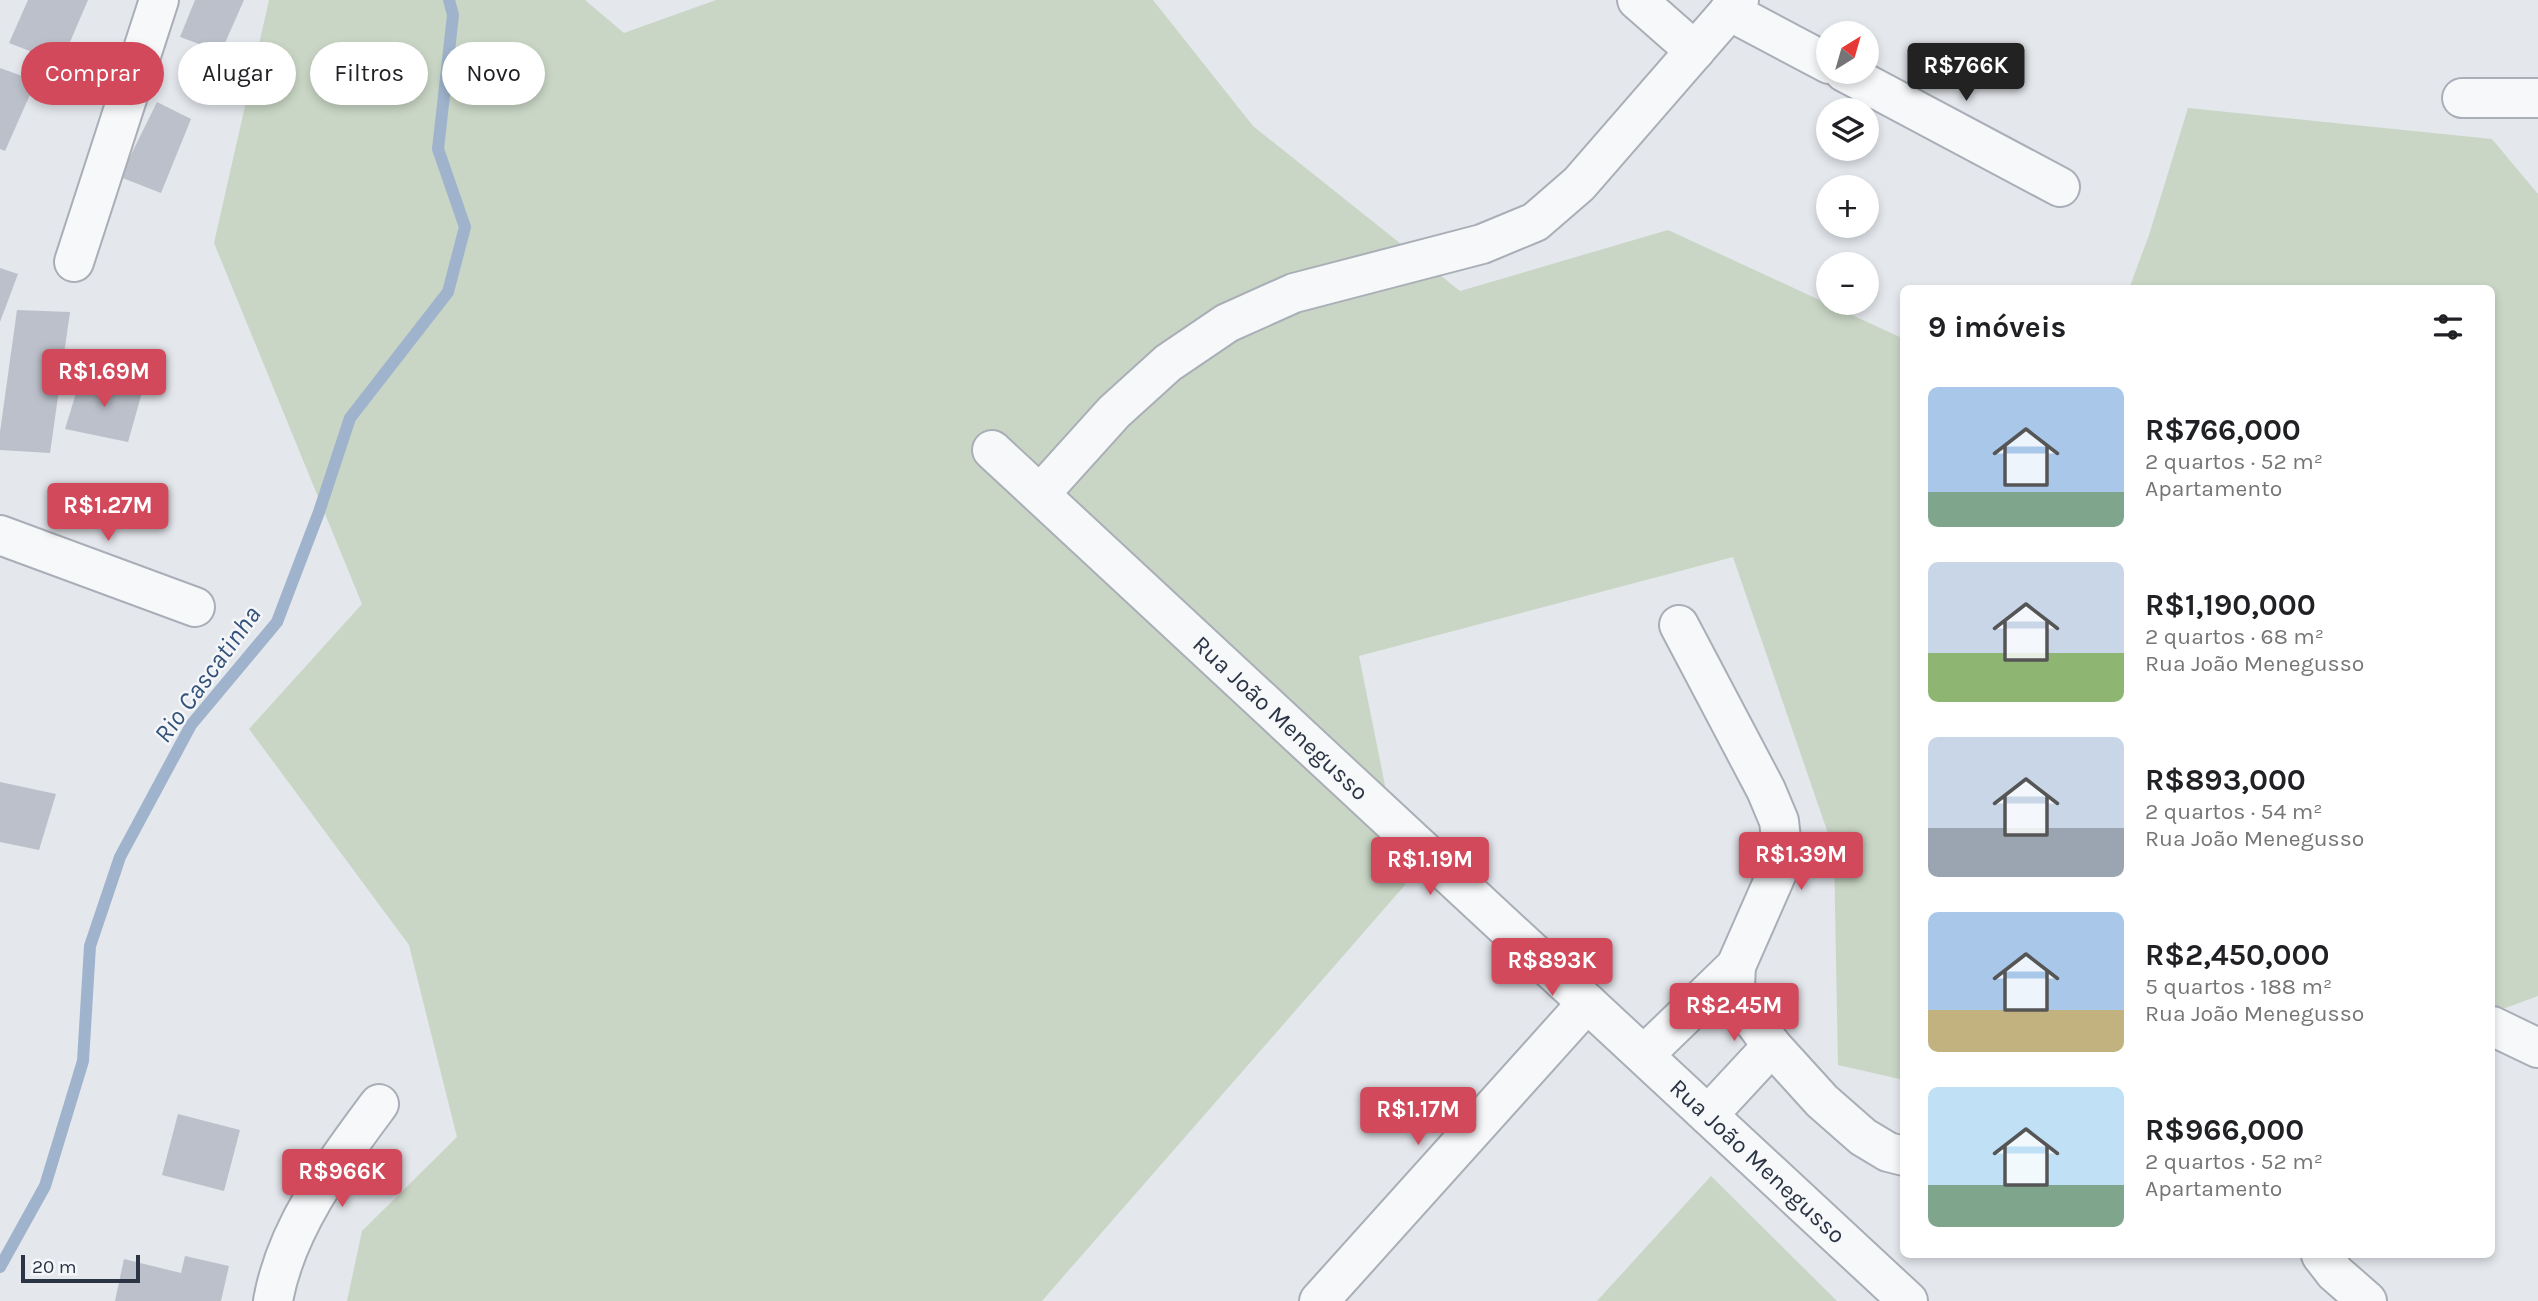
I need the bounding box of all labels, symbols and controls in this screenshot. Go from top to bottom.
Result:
north arrow [1816,21,1880,84]
map controls [1816,21,1879,315]
chip: Comprar [21,42,164,105]
chip: Alugar [178,42,296,105]
chip: Filtros [310,42,428,105]
chip: Novo [442,42,545,105]
pin: R$766K [1909,43,2023,103]
text: R$766K [1923,52,2009,79]
button: layers [1816,98,1879,161]
button: + [1816,175,1879,238]
button: − [1816,252,1879,315]
icon: filters [2429,308,2467,346]
text: 9 imóveis [1928,309,2066,345]
pin: R$1.69M [39,350,169,409]
text: R$1.69M [58,358,150,385]
text: R$766,000 [2145,412,2301,448]
icon: home [1984,415,2068,499]
text: 2 quartos · 52 m² [2145,448,2323,475]
text: Apartamento [2145,475,2282,502]
pin: R$1.27M [43,484,173,543]
text: R$1.27M [63,492,153,519]
text: R$1,190,000 [2145,587,2316,623]
icon: home [1984,590,2068,674]
water label: Rio Cascatinha [147,600,267,749]
text: 2 quartos · 68 m² [2145,623,2324,650]
street label: Rua João Menegusso [1187,630,1374,806]
text: Rua João Menegusso [2145,650,2364,677]
text: R$893,000 [2145,762,2306,798]
icon: home [1984,765,2068,849]
text: 2 quartos · 54 m² [2145,798,2323,825]
text: Rua João Menegusso [2145,825,2364,852]
pin: R$1.39M [1736,832,1866,892]
pin: R$1.19M [1365,838,1495,897]
text: R$1.39M [1755,841,1847,868]
text: R$1.19M [1387,846,1473,873]
text: R$2,450,000 [2145,937,2330,973]
pin: R$893K [1495,939,1609,998]
icon: home [1984,940,2068,1024]
text: R$893K [1508,947,1596,974]
text: 5 quartos · 188 m² [2145,973,2332,1000]
pin: R$2.45M [1669,984,1799,1043]
text: R$2.45M [1686,992,1782,1019]
text: Rua João Menegusso [2145,1000,2364,1027]
street label: Rua João Menegusso [1664,1073,1851,1249]
pin: R$1.17M [1353,1088,1483,1147]
text: R$1.17M [1376,1096,1460,1123]
text: R$966,000 [2145,1112,2304,1148]
icon: home [1984,1115,2068,1199]
text: 2 quartos · 52 m² [2145,1148,2323,1175]
pin: R$966K [285,1150,399,1209]
text: R$966K [298,1158,386,1185]
text: Apartamento [2145,1175,2282,1202]
scale bar [21,1252,140,1284]
text: 20 m [32,1256,77,1278]

